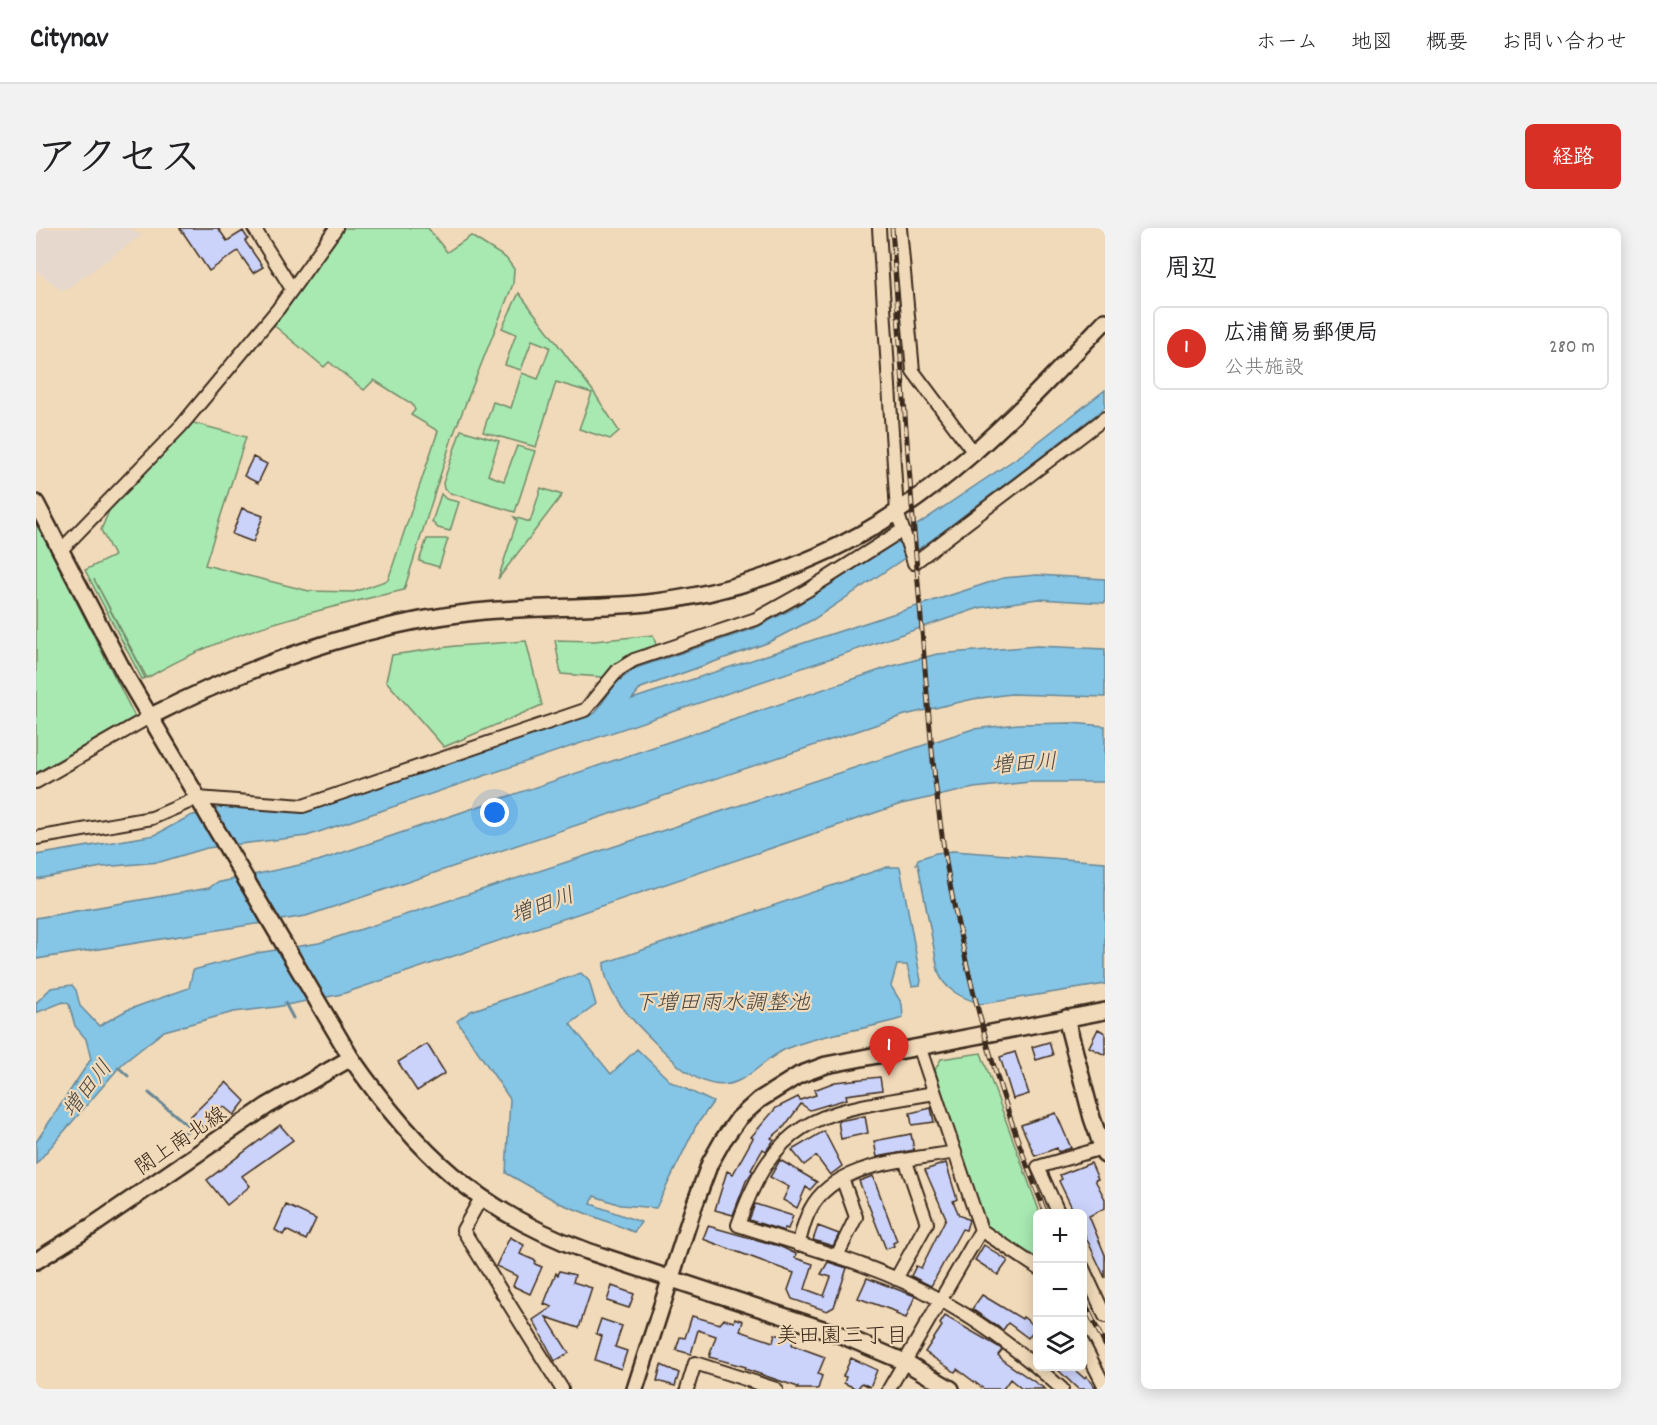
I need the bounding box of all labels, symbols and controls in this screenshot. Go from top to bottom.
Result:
text: Citynav [30,21,108,61]
text: ホーム [1256,29,1318,59]
text: 地図 [1351,29,1393,59]
text: 概要 [1426,29,1468,59]
text: お問い合わせ [1501,29,1627,59]
button: 経路 [1525,124,1621,189]
text: アクセス [36,132,201,192]
text: 周辺 [1165,252,1217,289]
text: 広浦簡易郵便局 [1224,319,1378,350]
text: 1 [1184,334,1189,362]
text: 280 m [1549,334,1595,362]
text: 公共施設 [1224,355,1304,383]
water label: 増田川 [990,748,1058,783]
your location [480,798,509,827]
water label: 増田川 [507,881,580,933]
water label: 下増田雨水調整池 [634,989,811,1020]
pin: 1 [870,1026,908,1076]
water label: 増田川 [56,1055,121,1126]
street label: 閖上南北線 [130,1101,234,1184]
map controls [1033,1209,1087,1371]
button: + [1033,1209,1087,1263]
button: − [1033,1263,1087,1317]
button: layers [1033,1317,1087,1371]
district label: 美田園三丁目 [776,1322,908,1353]

